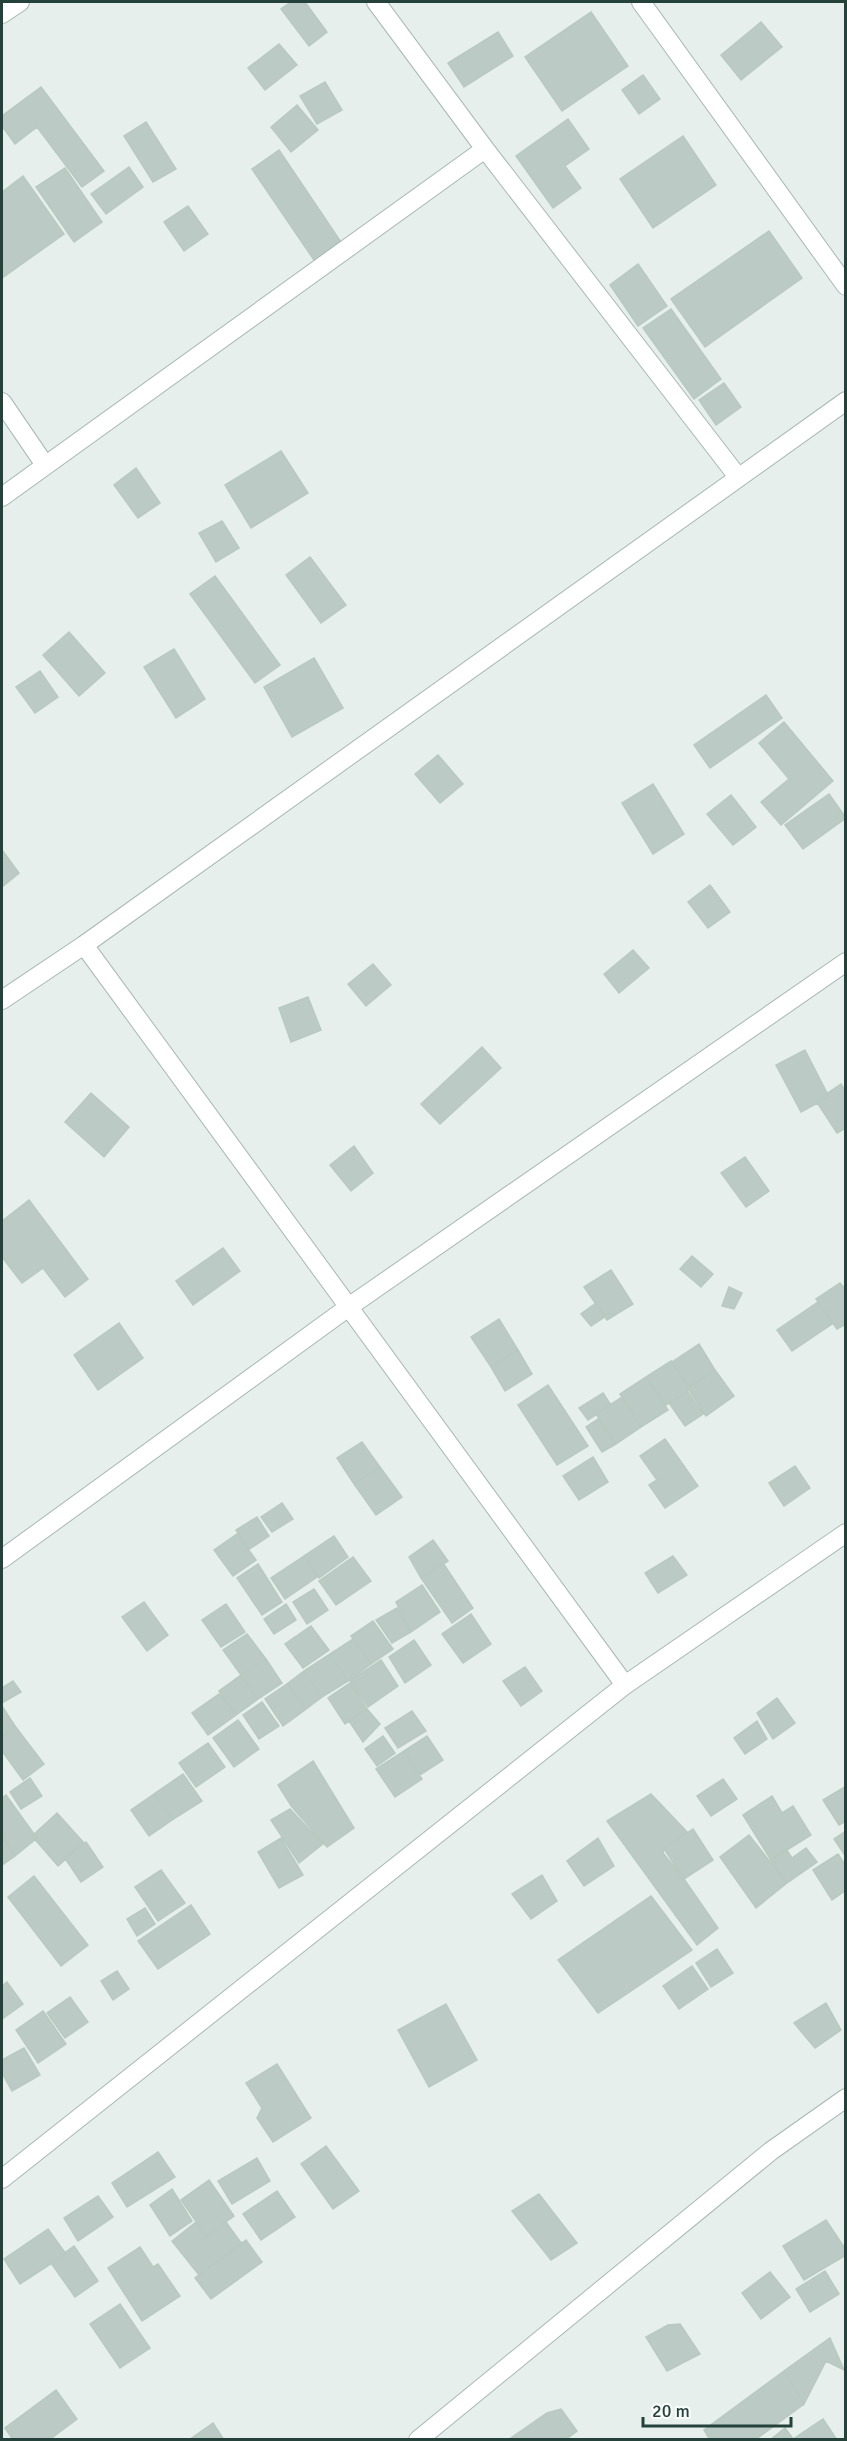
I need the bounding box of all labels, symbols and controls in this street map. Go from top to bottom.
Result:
scale bar [643,2390,792,2428]
text: 20 m [652,2400,690,2422]

